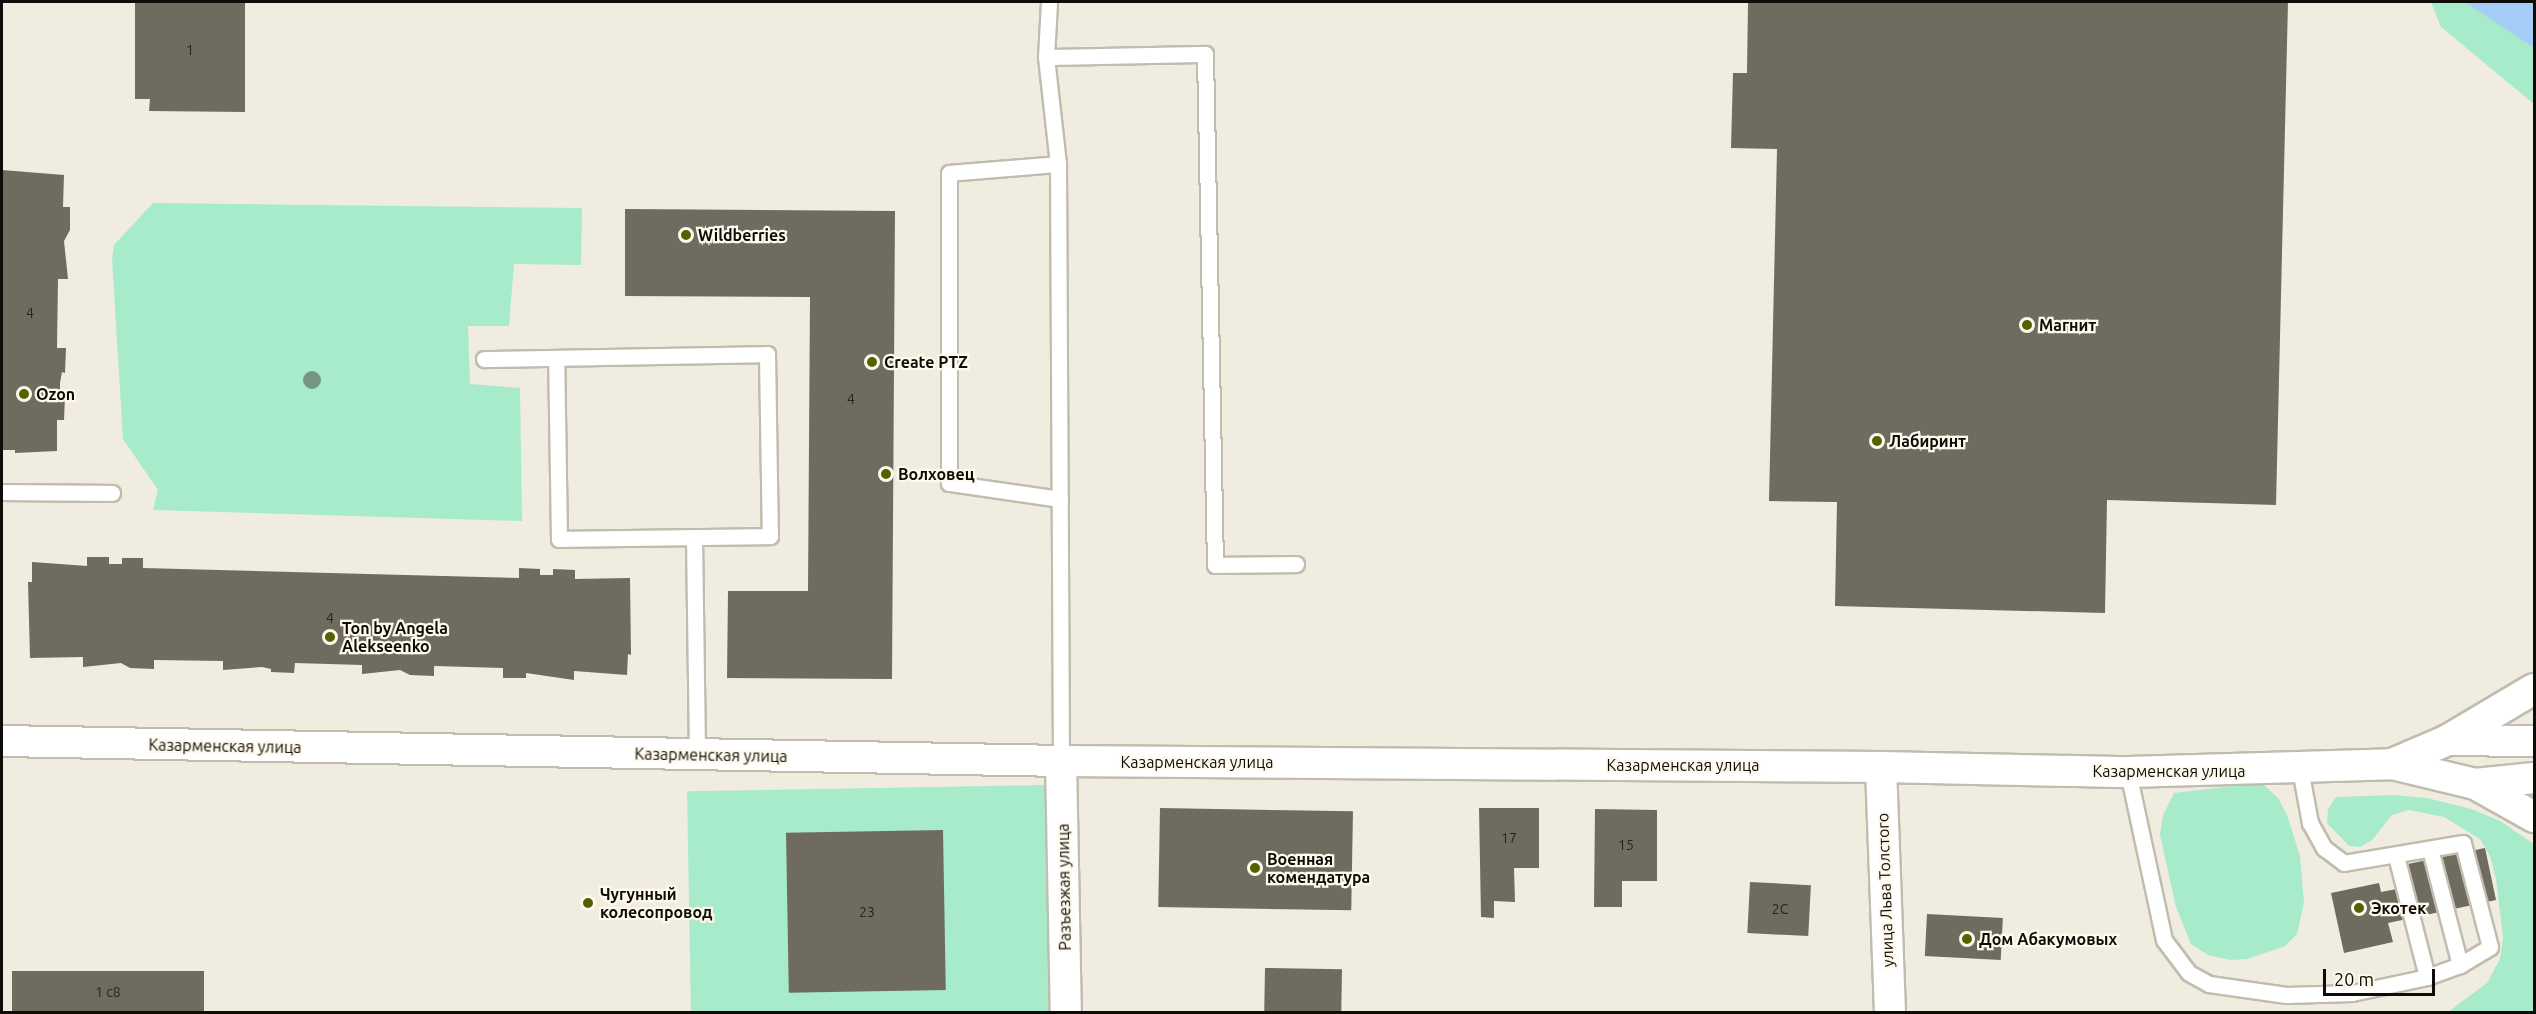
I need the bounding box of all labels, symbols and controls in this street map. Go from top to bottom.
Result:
house number: 1 [186,42,194,58]
place label: Wildberries [698,225,786,245]
marker: Wildberries [679,228,693,242]
house number: 4 [26,305,34,321]
place label: Магнит [2039,315,2096,335]
marker: Магнит [2020,318,2034,332]
place label: Create PTZ [884,352,968,372]
marker: Create PTZ [865,355,879,369]
place label: Ozon [36,384,75,404]
marker: Ozon [17,387,31,401]
house number: 4 [847,391,855,407]
place label: Лабиринт [1889,431,1966,451]
marker: Лабиринт [1870,434,1884,448]
place label: Волховец [898,464,975,484]
marker: Волховец [879,467,893,481]
house number: 4 [326,610,334,626]
place label: Ton by Angela Alekseenko [342,618,448,656]
marker: Ton by Angela Alekseenko [323,630,337,644]
street label: Казарменская улица [148,735,302,757]
street label: Казарменская улица [634,744,788,766]
street label: Казарменская улица [1121,752,1273,772]
street label: Казарменская улица [1607,755,1759,775]
street label: Казарменская улица [2093,761,2245,781]
street label: улица Льва Толстого [1873,813,1897,967]
street label: Разъезжая улица [1053,823,1075,951]
house number: 17 [1501,830,1517,846]
house number: 15 [1618,837,1634,853]
place label: Военная комендатура [1267,849,1370,887]
marker: Военная комендатура [1248,861,1262,875]
place label: Чугунный колесопровод [600,884,713,922]
marker: Чугунный колесопровод [581,896,595,910]
place label: Экотек [2371,898,2426,918]
house number: 2С [1772,901,1788,917]
marker: Экотек [2352,901,2366,915]
house number: 23 [859,904,875,920]
place label: Дом Абакумовых [1979,929,2117,949]
marker: Дом Абакумовых [1960,932,1974,946]
scale bar [2326,957,2438,995]
text: 20 m [2334,969,2374,989]
house number: 1 с8 [95,984,121,1000]

